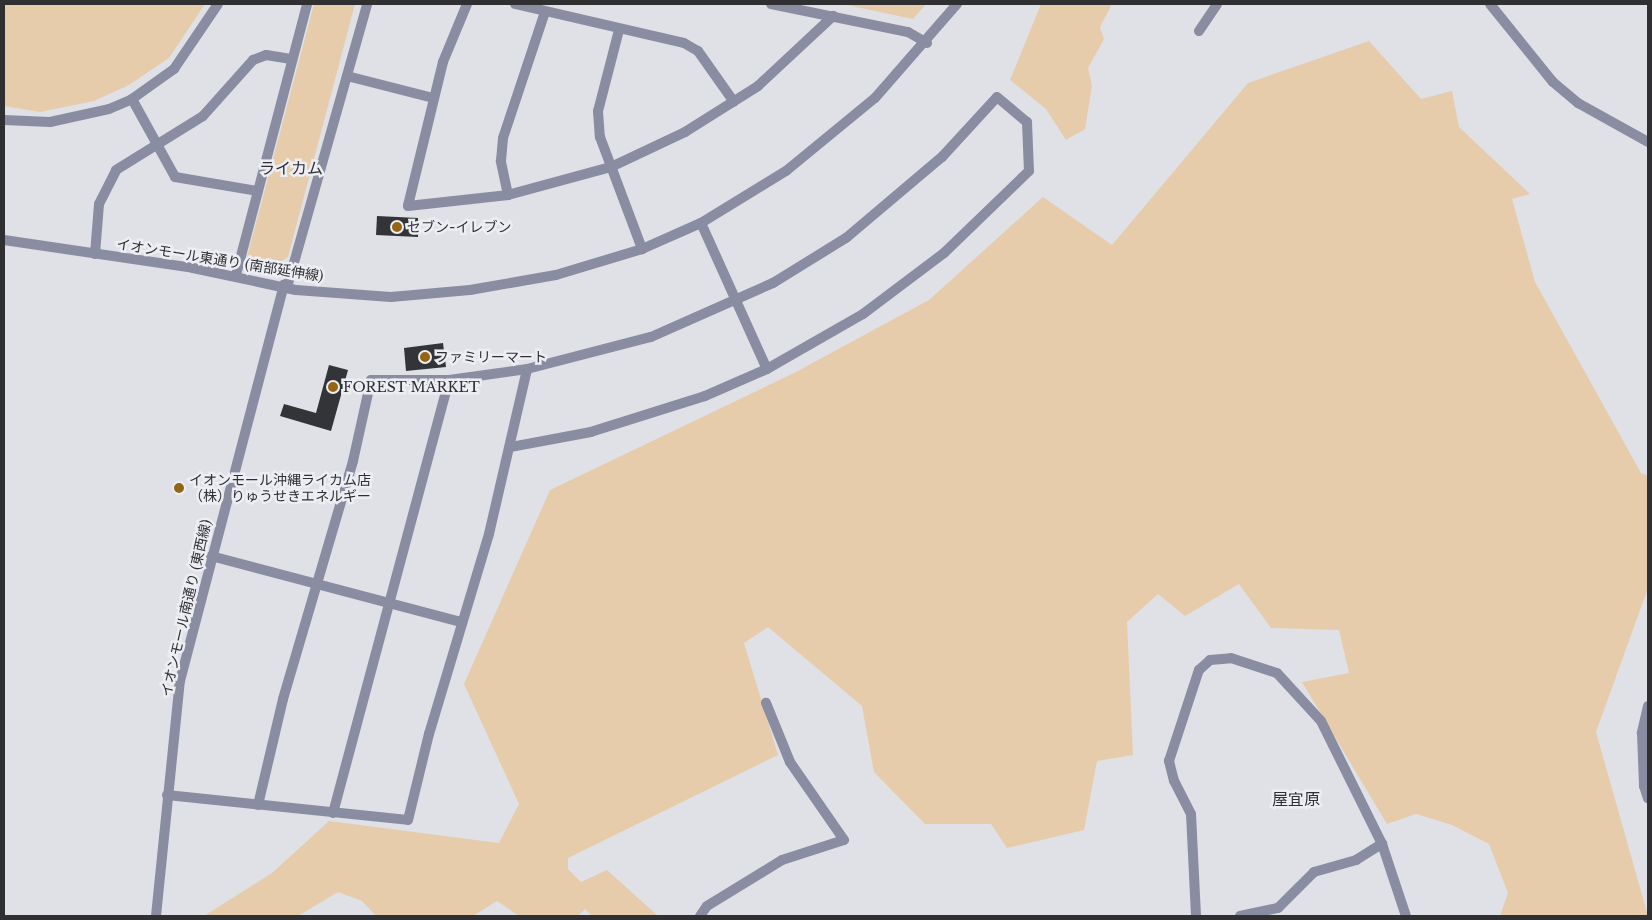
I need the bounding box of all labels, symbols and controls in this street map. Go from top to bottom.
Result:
district label: ライカム [259,158,323,178]
place label: セブン-イレブン [407,219,511,235]
marker: セブン-イレブン [391,221,403,233]
street label: イオンモール東通り (南部延伸線) [115,235,325,285]
place label: ファミリーマート [435,349,547,365]
marker: ファミリーマート [419,351,431,363]
place label: FOREST MARKET [343,379,480,395]
marker: FOREST MARKET [327,381,339,393]
place label: イオンモール沖縄ライカム店 （株）りゅうせきエネルギー [189,472,371,504]
marker: イオンモール沖縄ライカム店 （株）りゅうせきエネルギー [173,482,185,494]
street label: イオンモール南通り (東西線) [157,518,215,698]
district label: 屋宜原 [1272,789,1320,809]

